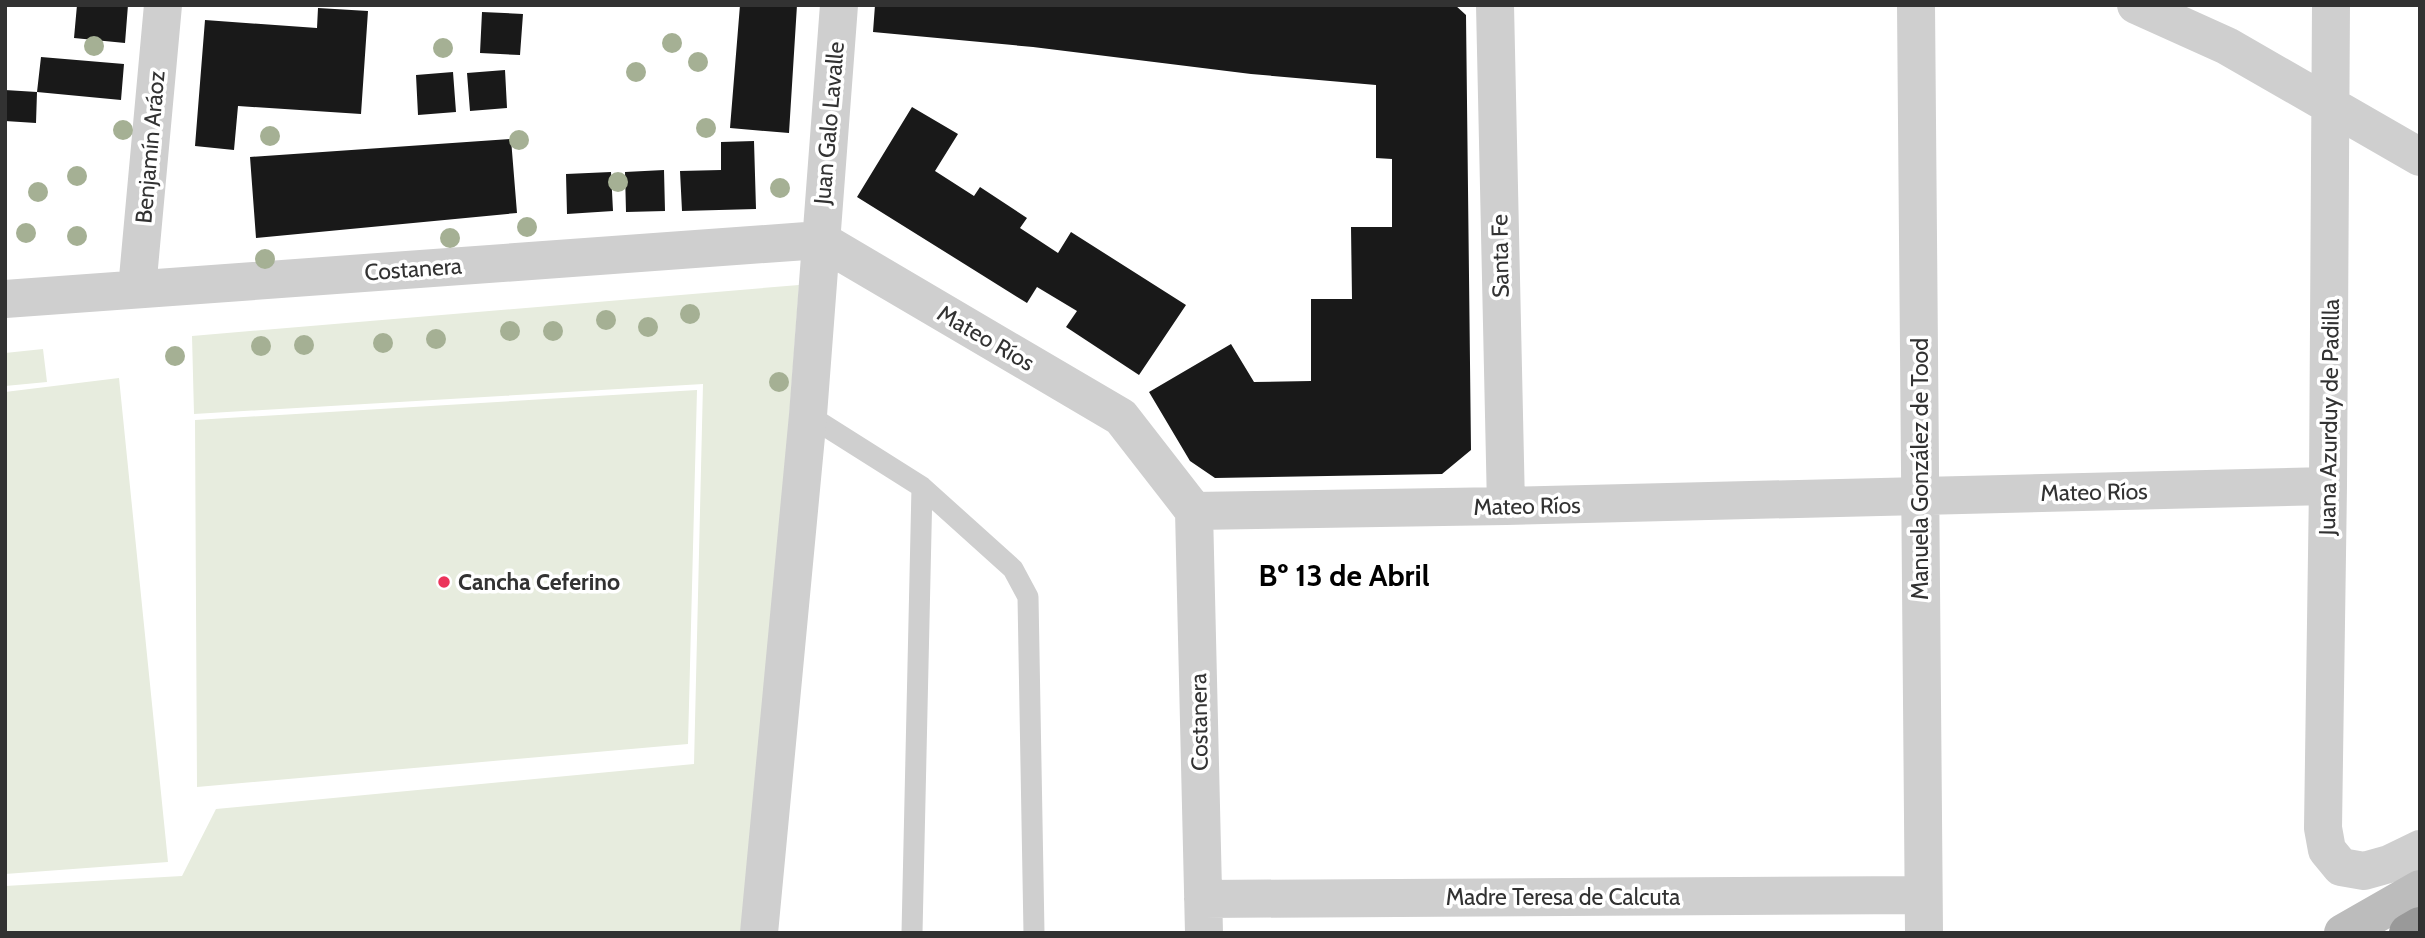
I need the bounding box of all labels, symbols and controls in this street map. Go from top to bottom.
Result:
street label: Juan Galo Lavalle [808,40,850,207]
street label: Benjamín Aráoz [129,69,171,224]
street label: Santa Fe [1485,214,1515,298]
street label: Costanera [363,252,463,286]
street label: Mateo Ríos [933,299,1039,377]
street label: Juana Azurduy de Padilla [2313,299,2345,536]
street label: Manuela González de Tood [1906,338,1934,600]
street label: Mateo Ríos [2040,477,2148,507]
street label: Mateo Ríos [1473,491,1581,521]
district label: Bº 13 de Abril [1258,557,1430,594]
place label: Cancha Ceferino [458,568,620,596]
marker: Cancha Ceferino [436,574,452,590]
street label: Costanera [1184,673,1214,771]
street label: Madre Teresa de Calcuta [1446,883,1680,911]

